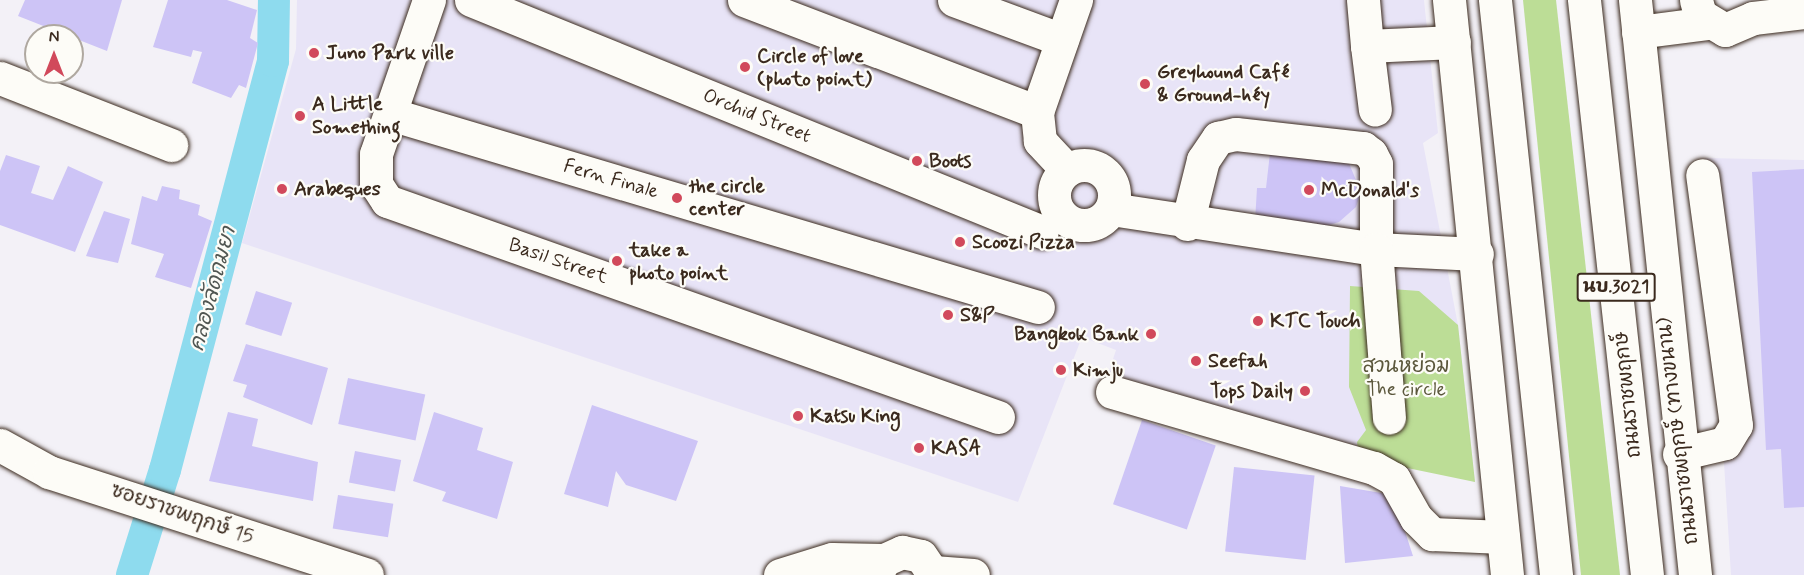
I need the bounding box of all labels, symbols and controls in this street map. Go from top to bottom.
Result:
north arrow [24,24,84,84]
text: N [49,27,59,48]
place label: Juno Park ville [326,41,449,65]
place label: Circle of love (photo point) [757,44,865,91]
marker: Juno Park ville [307,46,321,60]
marker: Circle of love (photo point) [738,60,752,74]
place label: Greyhound Café & Ground-héy [1157,60,1291,107]
marker: Greyhound Café & Ground-héy [1138,77,1152,91]
street label: Orchid Street [698,83,816,149]
place label: A Little Something [312,92,401,139]
marker: A Little Something [293,109,307,123]
place label: Boots [929,149,971,173]
street label: Fern Finale [561,154,661,204]
marker: Boots [910,154,924,168]
place label: the circle center [689,174,764,221]
place label: Arabeques [294,177,381,201]
place label: McDonald's [1321,178,1419,202]
marker: Arabeques [275,182,289,196]
marker: McDonald's [1302,183,1316,197]
marker: the circle center [670,191,684,205]
water label: คลองลัดถมยา [184,224,242,354]
place label: Scoozi Pizza [972,230,1075,254]
street label: Basil Street [505,233,611,289]
marker: Scoozi Pizza [953,235,967,249]
place label: take a photo point [629,238,721,285]
marker: take a photo point [610,254,624,268]
road number: นบ.3021 [1576,272,1656,302]
place label: S&P [960,303,994,327]
marker: S&P [941,308,955,322]
place label: KTC Touch [1270,309,1361,333]
marker: KTC Touch [1251,314,1265,328]
street label: ถนนราชพฤกษ์ (ทางขนาน) [1652,316,1704,546]
place label: Bangkok Bank [1017,322,1139,346]
marker: Bangkok Bank [1144,327,1158,341]
street label: ถนนราชพฤกษ์ [1609,331,1647,459]
place label: Seefah [1208,349,1268,373]
marker: Seefah [1189,354,1203,368]
park label: สวนหย่อม The circle [1362,354,1450,401]
place label: Kimju [1073,358,1123,382]
marker: Kimju [1054,363,1068,377]
place label: Tops Daily [1210,379,1293,403]
marker: Tops Daily [1298,384,1312,398]
place label: Katsu King [810,404,900,428]
marker: Katsu King [791,409,805,423]
place label: KASA [931,436,981,460]
marker: KASA [912,441,926,455]
street label: ซอยราชพฤกษ์ 15 [107,478,257,550]

